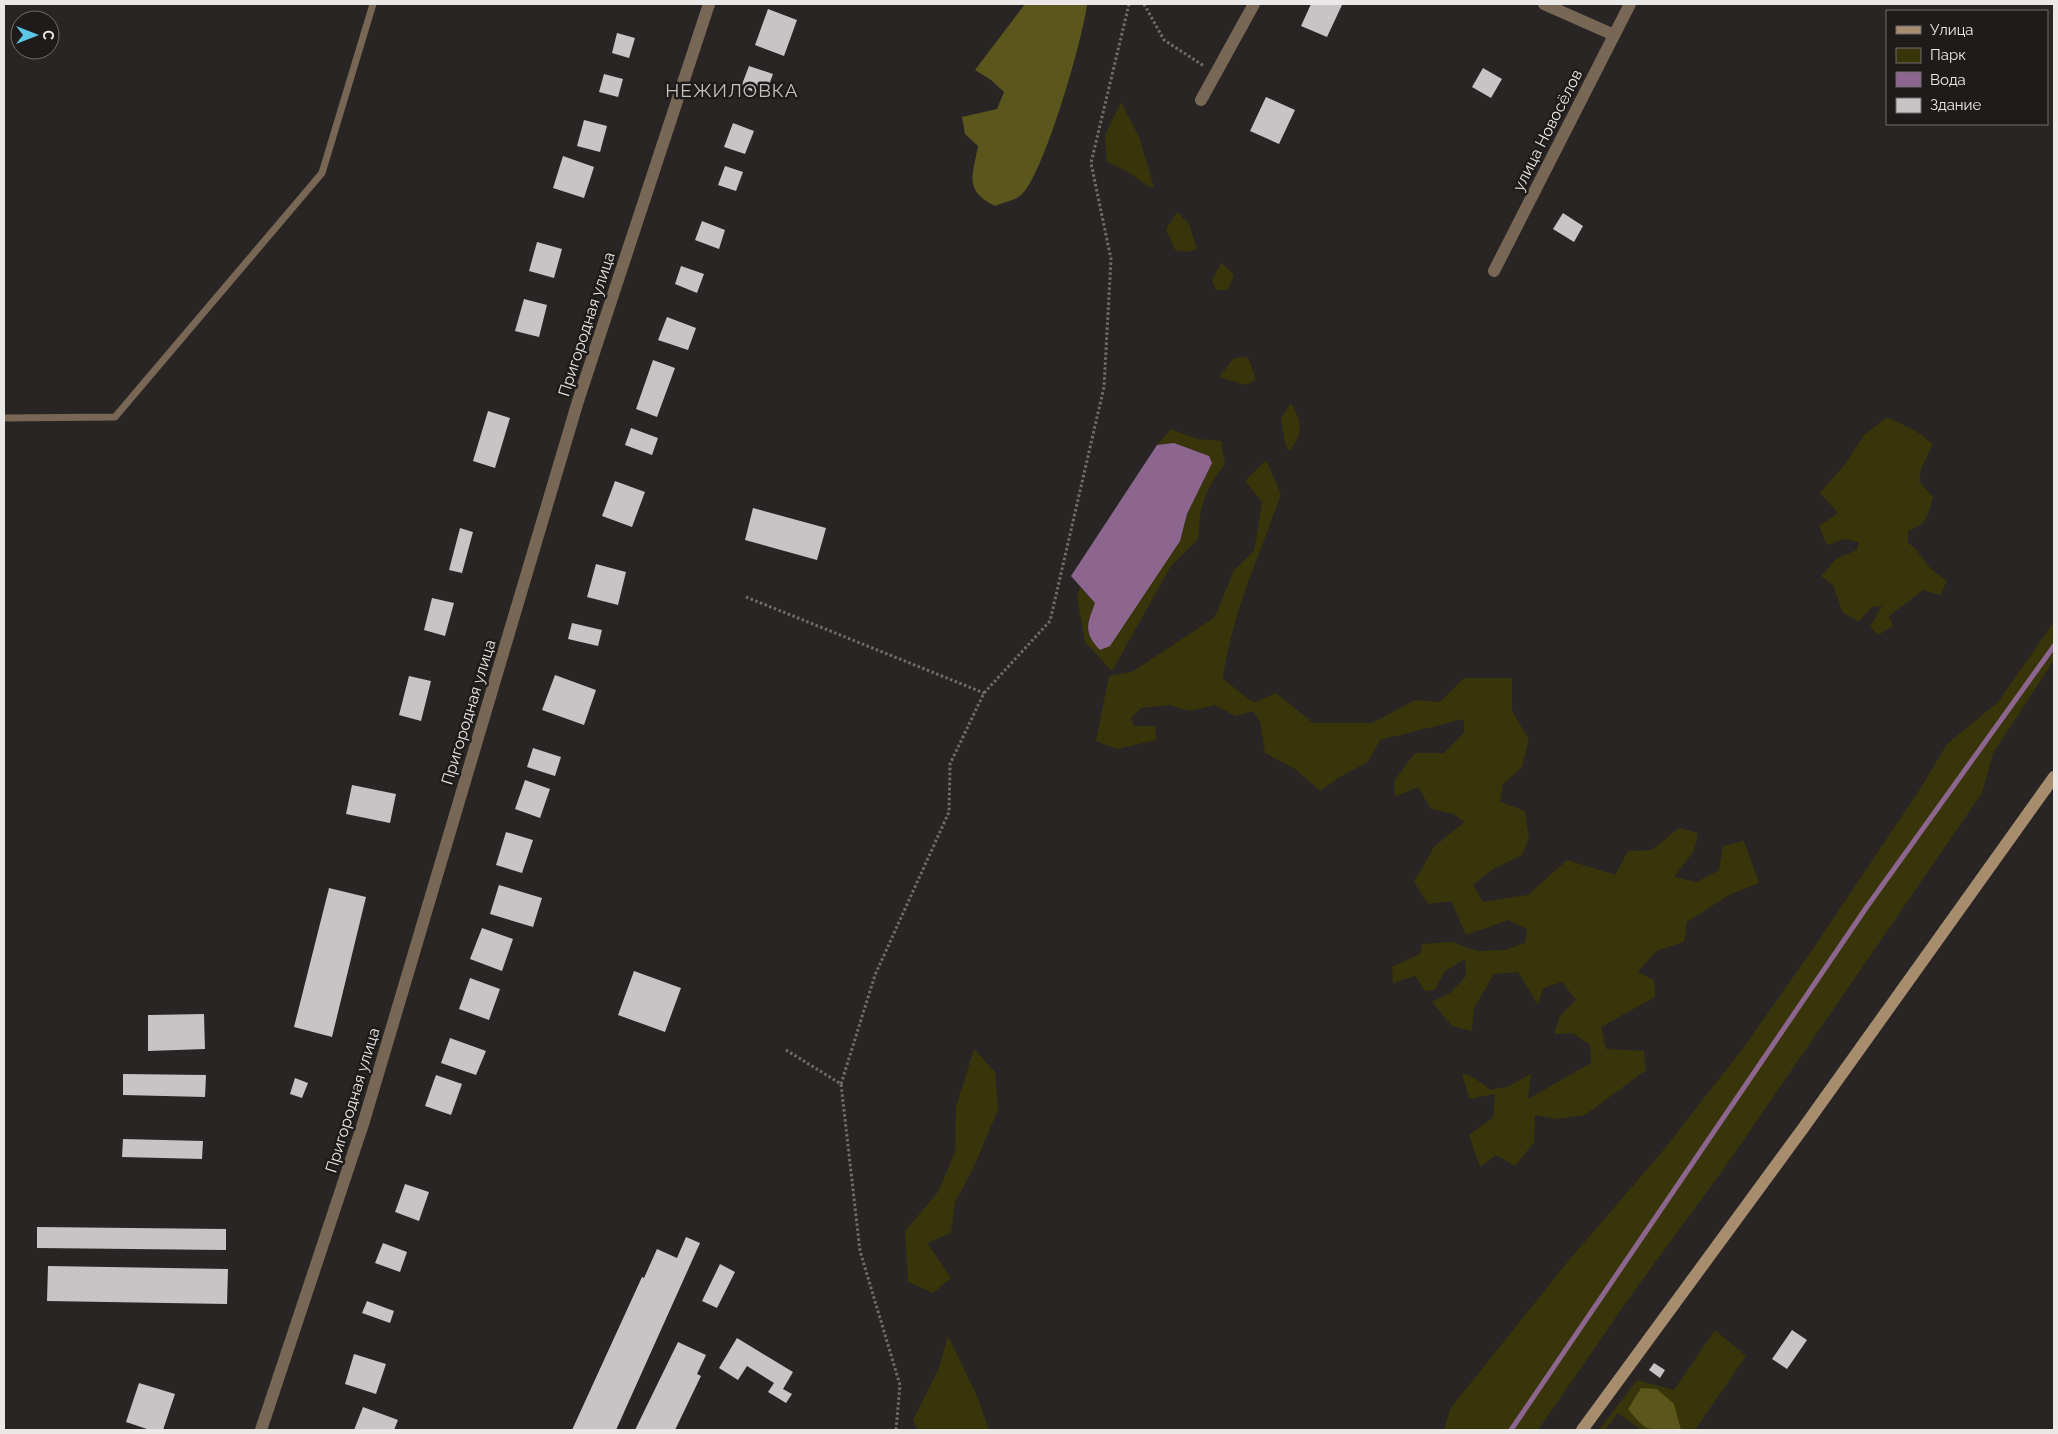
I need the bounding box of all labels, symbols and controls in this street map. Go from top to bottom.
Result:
north arrow [10,10,60,60]
legend [1886,10,2048,125]
text: Улица [1930,21,1974,39]
text: С [40,30,56,40]
text: Парк [1930,46,1966,64]
street label: улица Новосёлов [1509,66,1586,194]
text: Вода [1930,71,1966,89]
district label: НЕЖИЛОВКА [665,79,799,101]
text: Здание [1930,96,1982,114]
street label: Пригородная улица [554,250,619,399]
street label: Пригородная улица [437,637,500,787]
street label: Пригородная улица [321,1025,384,1175]

